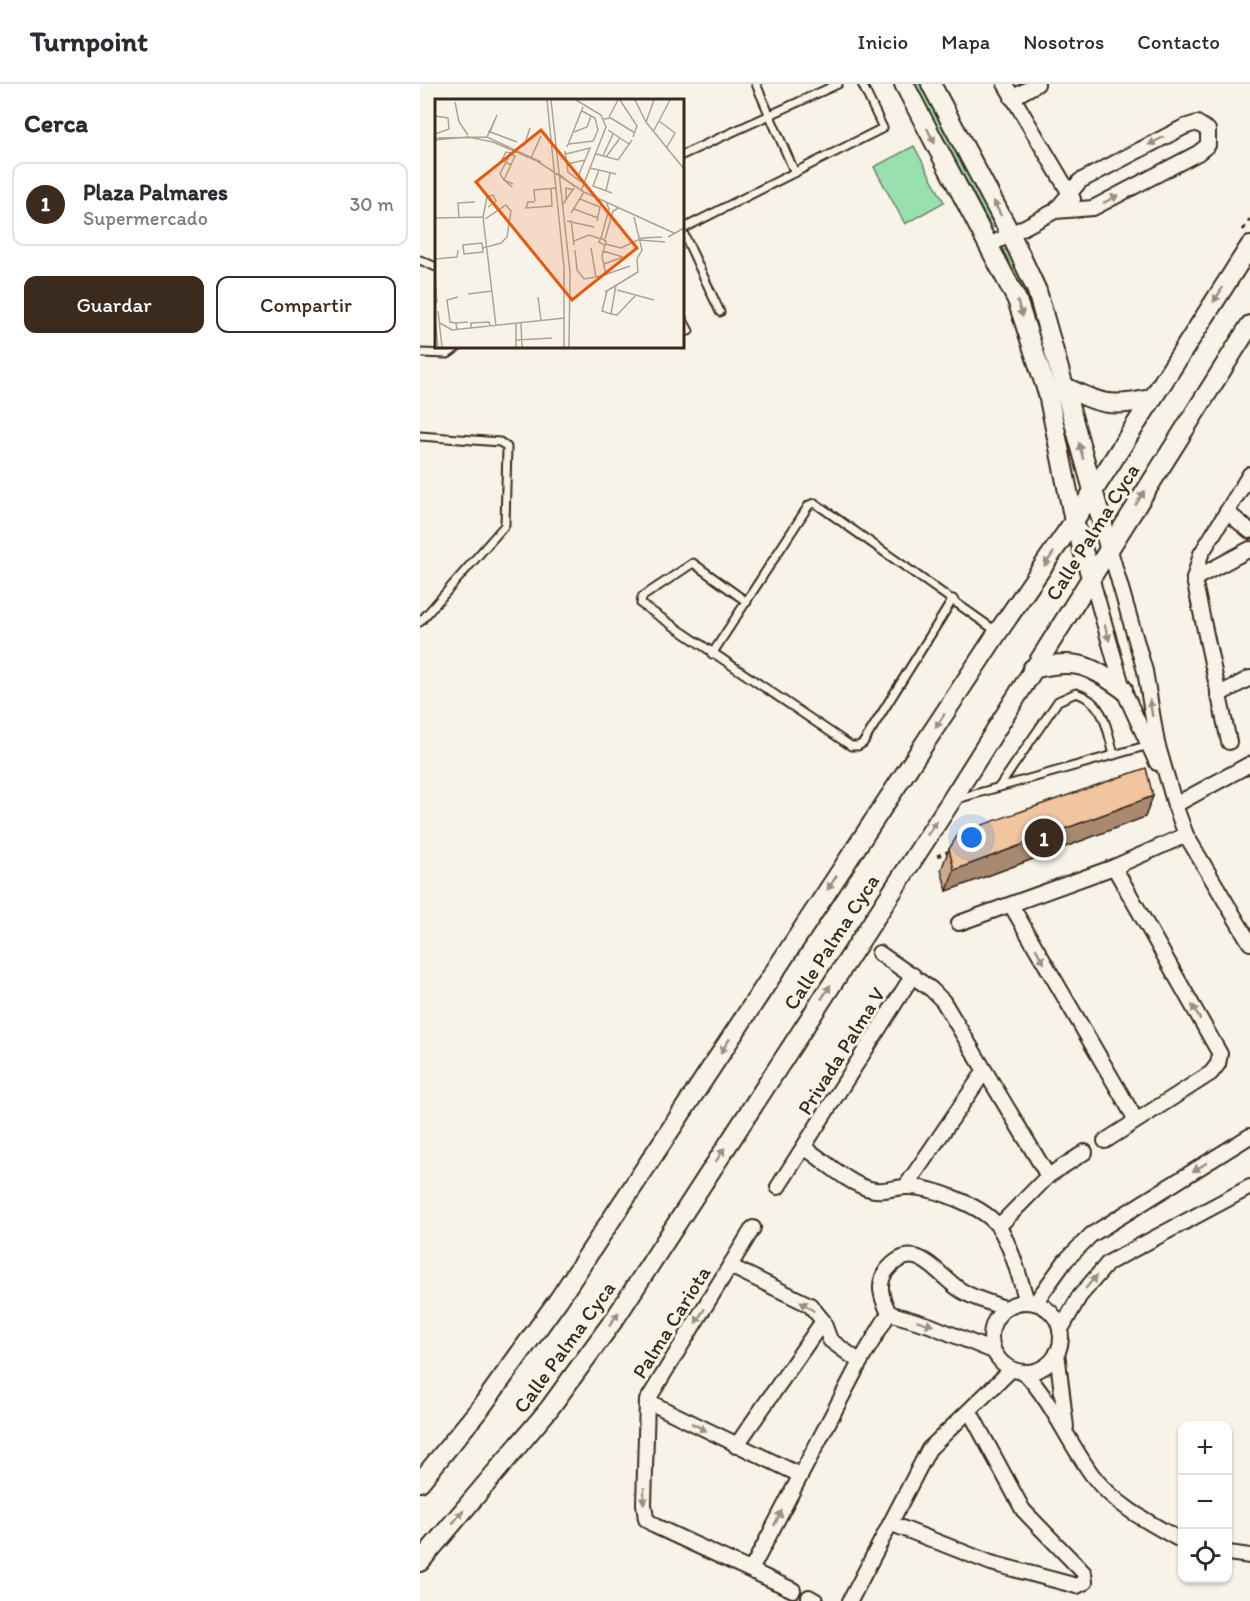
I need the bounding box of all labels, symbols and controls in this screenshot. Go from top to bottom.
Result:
text: Turnpoint [30,24,148,58]
text: Inicio [858,29,908,54]
text: Mapa [941,29,990,54]
text: Nosotros [1023,29,1104,54]
text: Contacto [1137,29,1220,54]
inset map [435,99,684,348]
text: Cerca [24,107,88,139]
one-way arrow [926,128,936,145]
one-way arrow [1148,137,1165,146]
text: Plaza Palmares [83,179,228,206]
text: 1 [41,192,50,216]
text: 30 m [349,192,394,216]
one-way arrow [1103,194,1120,204]
one-way arrow [992,199,1002,217]
text: Supermercado [83,206,208,230]
button: Guardar [24,276,204,333]
button: Compartir [216,276,396,333]
one-way arrow [1213,287,1224,303]
one-way arrow [1015,301,1025,319]
one-way arrow [1076,442,1085,460]
street label: Calle Palma Cyca [1040,459,1144,605]
one-way arrow [1135,490,1146,506]
one-way arrow [1043,551,1054,567]
one-way arrow [1103,624,1112,642]
one-way arrow [1147,699,1156,718]
one-way arrow [934,712,945,729]
pin: 1 [1024,816,1064,861]
one-way arrow [926,821,938,837]
your location [957,823,986,852]
street label: Calle Palma Cyca [778,869,884,1015]
one-way arrow [826,875,838,891]
one-way arrow [1035,948,1045,965]
street label: Privada Palma V [792,982,890,1119]
one-way arrow [820,983,831,1000]
one-way arrow [1191,1003,1201,1020]
one-way arrow [719,1038,730,1054]
one-way arrow [714,1148,726,1164]
one-way arrow [1192,1162,1208,1173]
street label: Palma Cariota [627,1261,715,1383]
one-way arrow [1084,1274,1096,1289]
street label: Calle Palma Cyca [508,1276,620,1418]
one-way arrow [799,1300,815,1312]
one-way arrow [694,1308,705,1324]
one-way arrow [608,1312,620,1328]
one-way arrow [916,1319,934,1329]
map controls [1178,1421,1232,1583]
button: + [1178,1421,1232,1475]
one-way arrow [691,1423,708,1432]
button: − [1178,1475,1232,1529]
one-way arrow [639,1486,649,1505]
one-way arrow [451,1509,464,1525]
one-way arrow [773,1510,783,1527]
button: locate [1178,1529,1232,1583]

